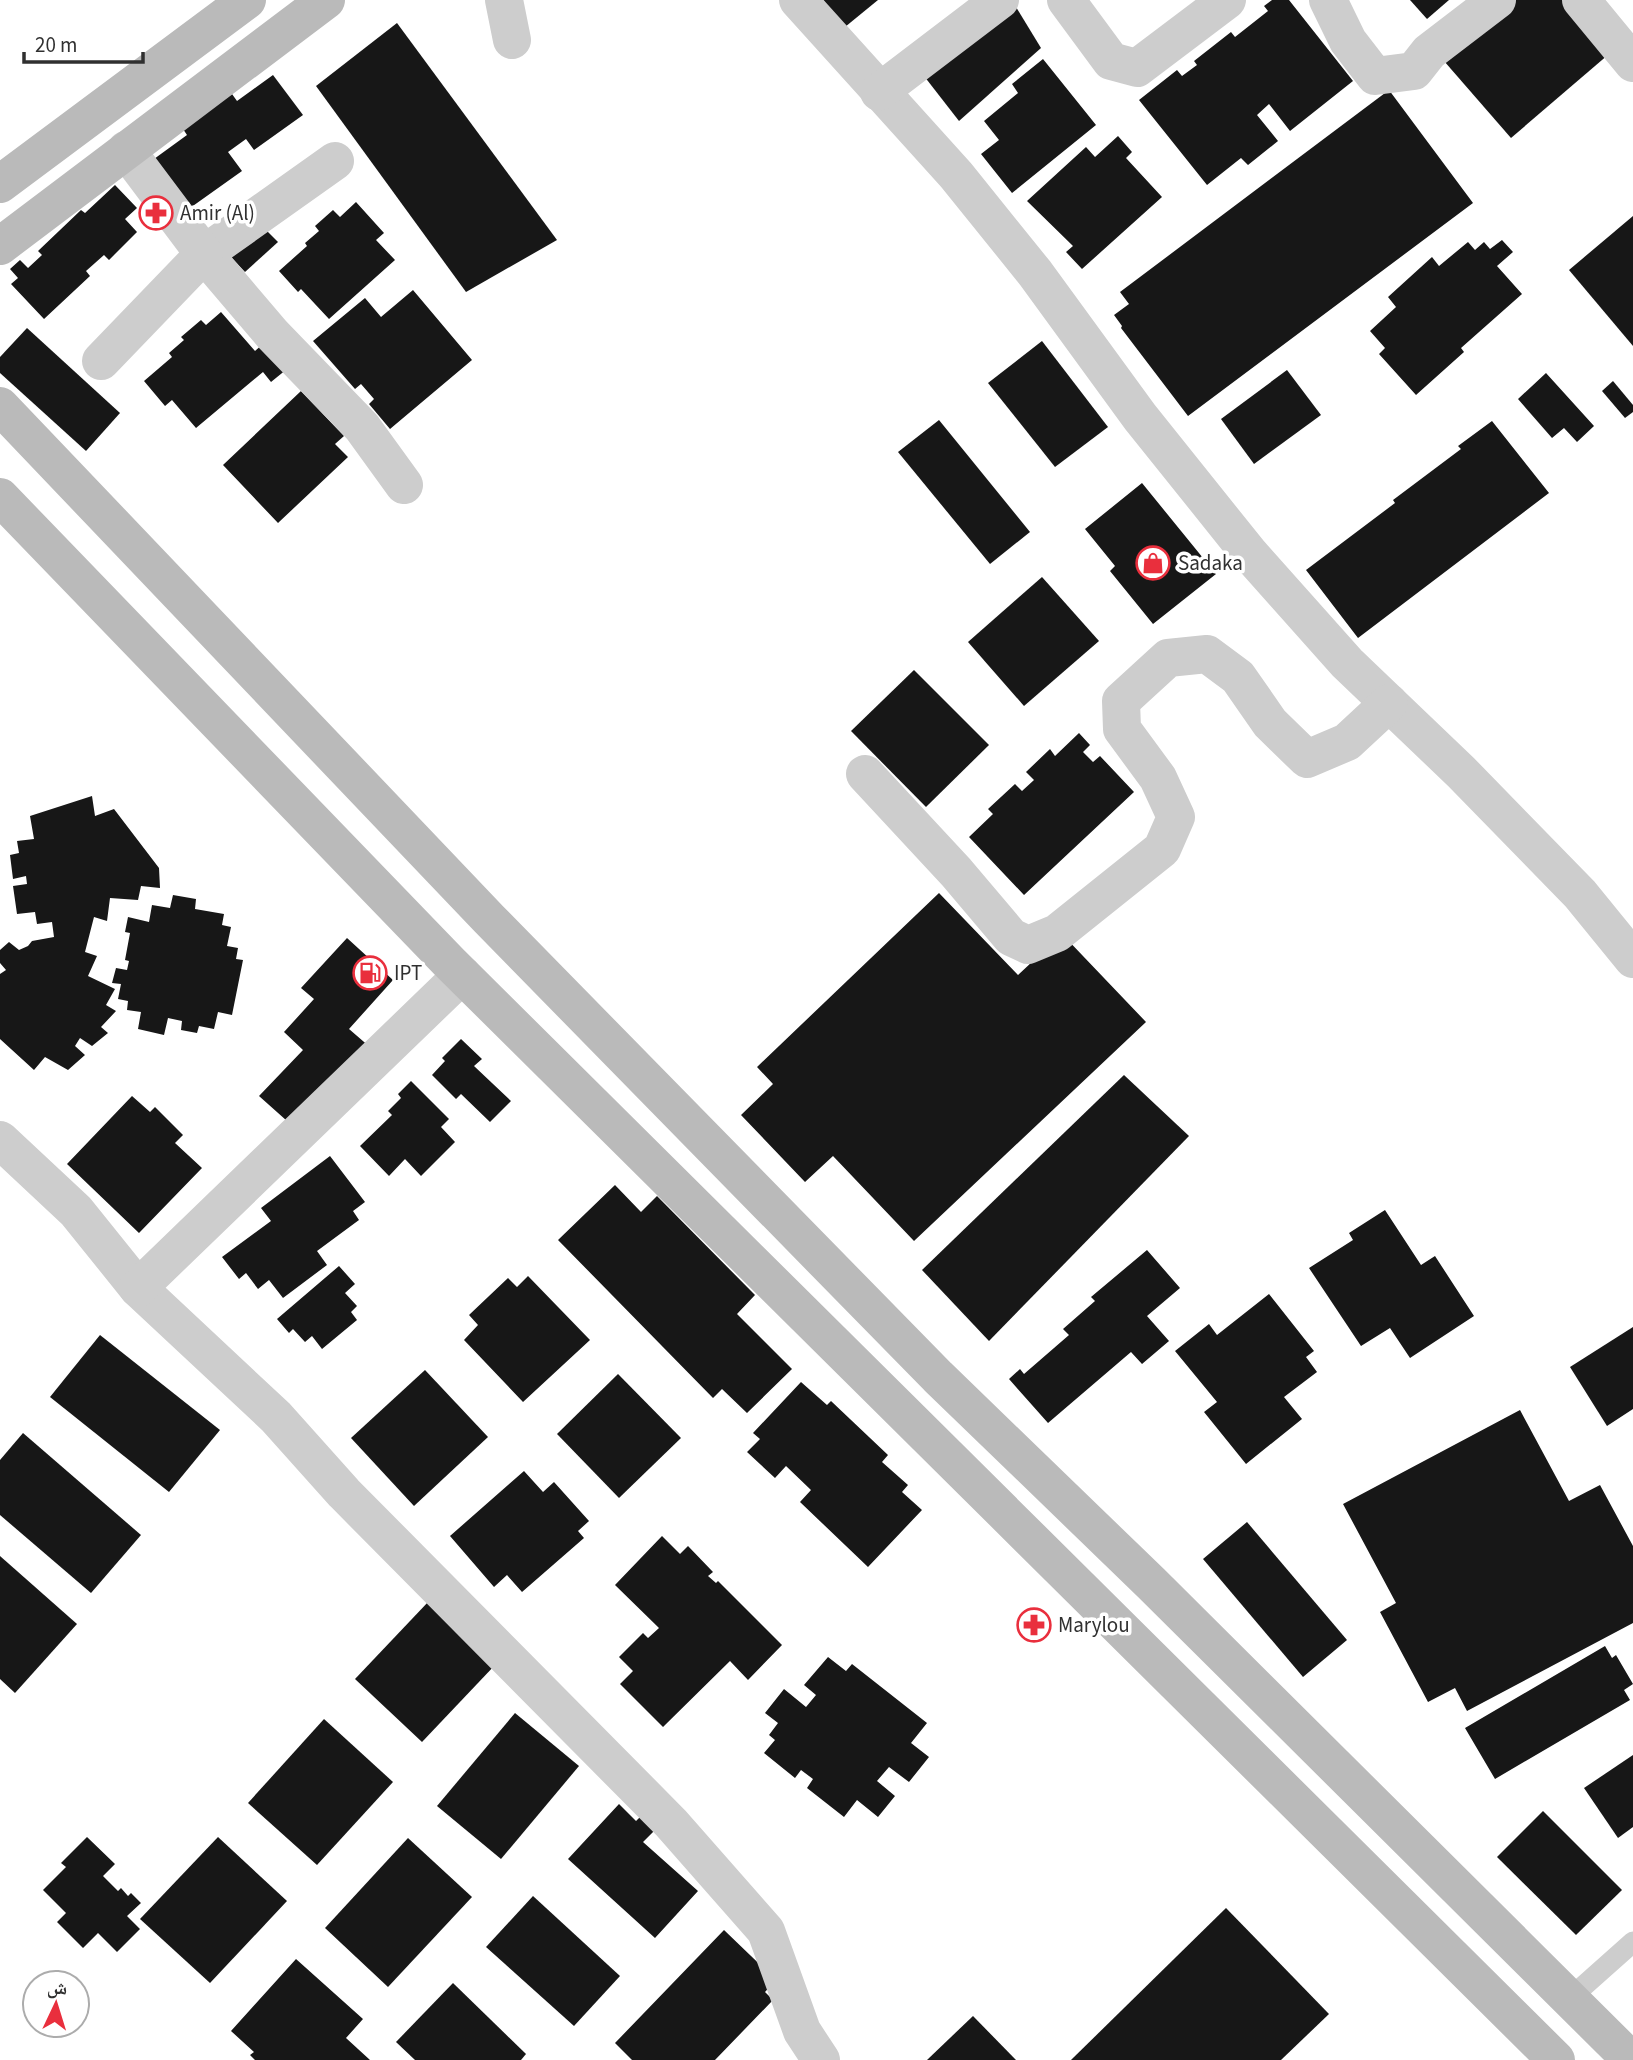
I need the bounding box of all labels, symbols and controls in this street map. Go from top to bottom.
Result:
scale bar [24,21,144,65]
text: 20 m [35,30,77,60]
pharmacy icon: Amir (Al) [137,194,175,232]
place label: Amir (Al) [180,198,255,228]
shop icon: Sadaka [1134,544,1172,582]
place label: Sadaka [1178,548,1243,578]
fuel station icon: IPT [351,954,389,992]
place label: IPT [394,958,422,988]
pharmacy icon: Marylou [1015,1606,1053,1644]
place label: Marylou [1058,1610,1130,1640]
north arrow [21,1969,91,2039]
text: ش [46,1974,68,2003]

